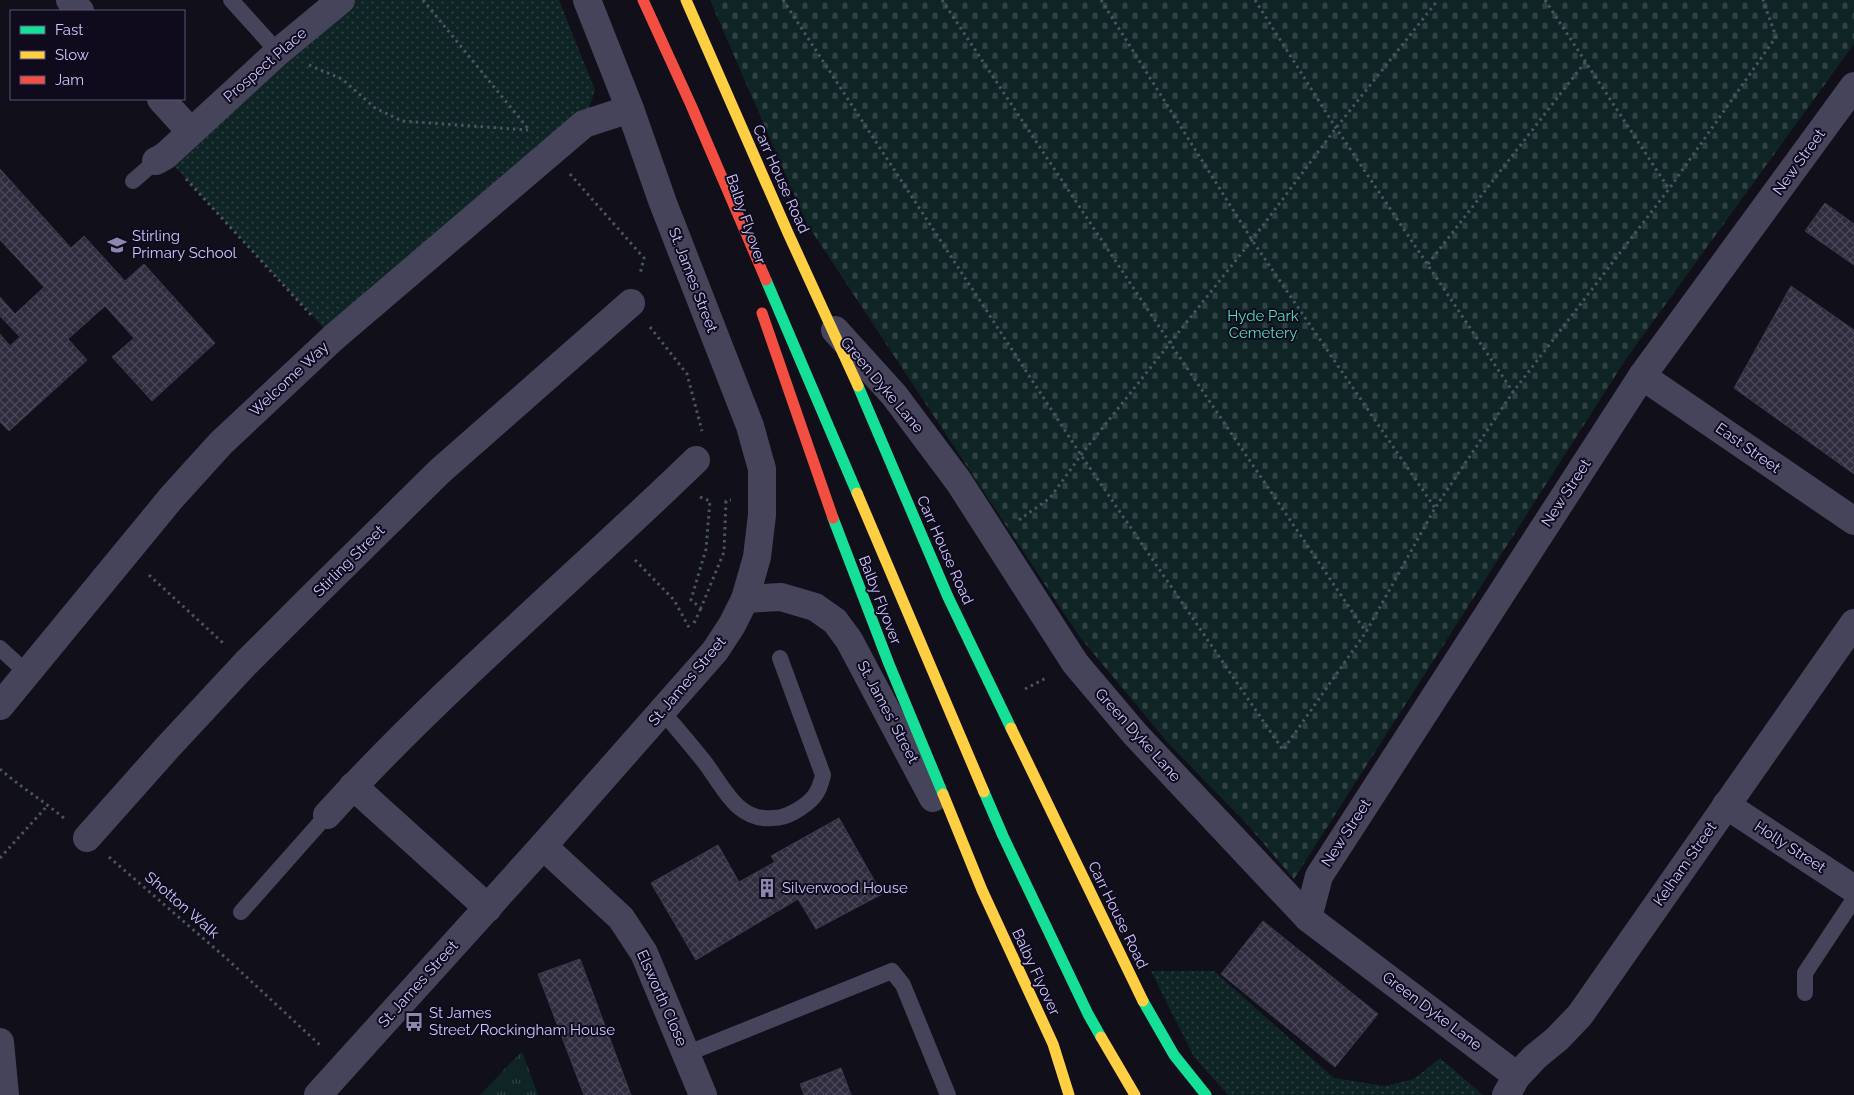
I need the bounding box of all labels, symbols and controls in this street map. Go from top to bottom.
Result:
legend [10,10,185,100]
text: Fast [55,21,83,39]
street label: Prospect Place [220,24,310,106]
text: Slow [55,46,89,64]
text: Jam [55,71,84,89]
street label: Carr House Road [749,122,813,236]
street label: New Street [1769,125,1829,199]
street label: Balby Flyover [722,172,770,267]
street label: St. James Street [665,225,721,335]
place label: Stirling Primary School [132,227,238,262]
school or university icon: Stirling Primary School [106,234,128,256]
park label: Hyde Park Cemetery [1227,307,1299,342]
street label: Green Dyke Lane [837,333,927,437]
street label: Welcome Way [246,338,332,420]
street label: East Street [1712,419,1784,477]
street label: New Street [1537,456,1595,530]
street label: Carr House Road [913,493,977,607]
street label: Stirling Street [310,522,388,600]
street label: Balby Flyover [855,553,905,648]
street label: St. James Street [645,633,729,729]
street label: St. James' Street [853,658,923,766]
street label: Green Dyke Lane [1091,685,1185,786]
street label: New Street [1317,796,1375,870]
street label: Holly Street [1751,817,1829,877]
street label: Kelham Street [1649,819,1721,909]
street label: Carr House Road [1084,858,1152,972]
street label: Shotton Walk [141,868,223,942]
building icon: Silverwood House [756,877,778,899]
place label: Silverwood House [782,879,908,897]
street label: Balby Flyover [1008,926,1064,1019]
street label: St. James Street [374,937,462,1031]
street label: Elsworth Close [633,947,691,1049]
street label: Green Dyke Lane [1379,968,1485,1054]
place label: St James Street/Rockingham House [429,1004,615,1039]
bus stop icon: St James Street/Rockingham House [403,1011,425,1033]

